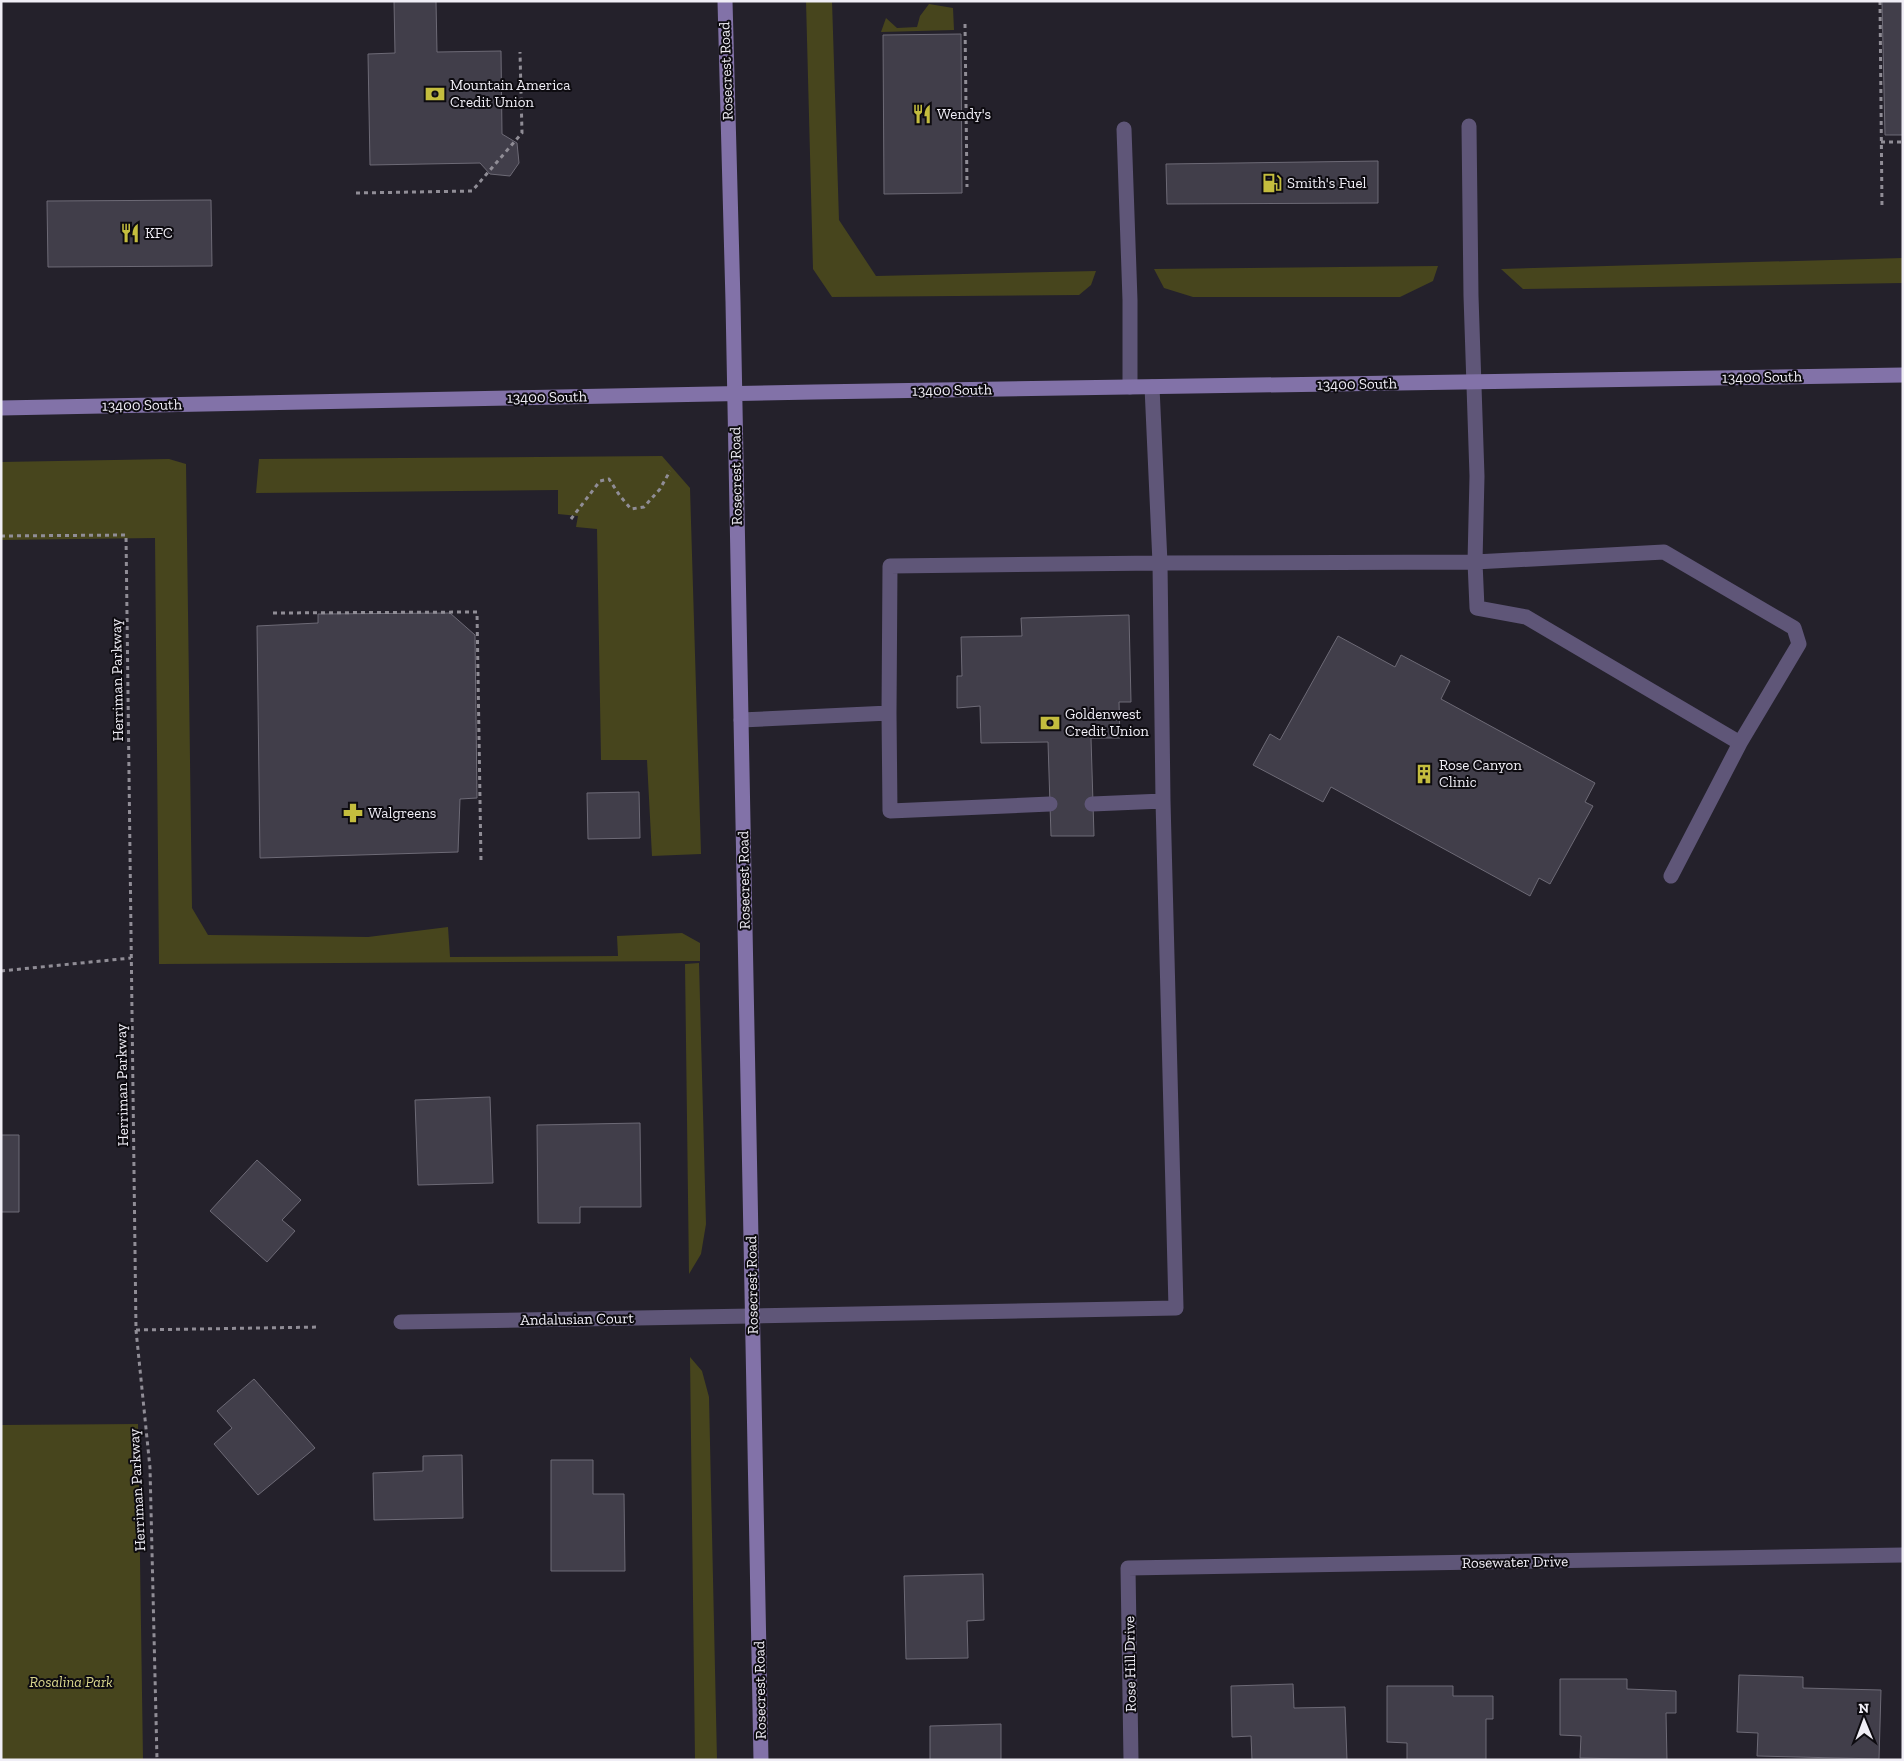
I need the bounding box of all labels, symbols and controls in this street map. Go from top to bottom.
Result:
street label: Rosecrest Road [715,21,737,121]
place label: Mountain America Credit Union [450,76,571,111]
bank icon: Mountain America Credit Union [424,83,446,105]
restaurant icon: Wendy's [911,103,933,125]
place label: Wendy's [937,105,991,123]
fuel station icon: Smith's Fuel [1261,172,1283,194]
place label: Smith's Fuel [1287,174,1367,192]
restaurant icon: KFC [119,222,141,244]
place label: KFC [145,224,173,242]
street label: 13400 South [1722,367,1803,387]
street label: 13400 South [1317,374,1398,394]
street label: 13400 South [912,380,993,400]
street label: 13400 South [507,387,588,407]
street label: 13400 South [102,395,183,415]
street label: Rosecrest Road [726,426,746,525]
street label: Herriman Parkway [107,618,127,742]
place label: Goldenwest Credit Union [1065,705,1149,740]
bank icon: Goldenwest Credit Union [1039,712,1061,734]
place label: Rose Canyon Clinic [1439,756,1522,791]
building icon: Rose Canyon Clinic [1413,763,1435,785]
pharmacy icon: Walgreens [342,802,364,824]
place label: Walgreens [368,804,436,822]
street label: Rosecrest Road [734,830,754,929]
street label: Herriman Parkway [112,1023,132,1147]
street label: Rosecrest Road [742,1235,762,1334]
street label: Andalusian Court [520,1309,635,1329]
street label: Herriman Parkway [125,1428,149,1552]
street label: Rosewater Drive [1462,1552,1568,1572]
street label: Rose Hill Drive [1120,1616,1140,1712]
street label: Rosecrest Road [750,1640,770,1739]
park label: Rosalina Park [29,1673,113,1691]
north arrow [1839,1696,1889,1746]
text: N [1858,1700,1870,1717]

